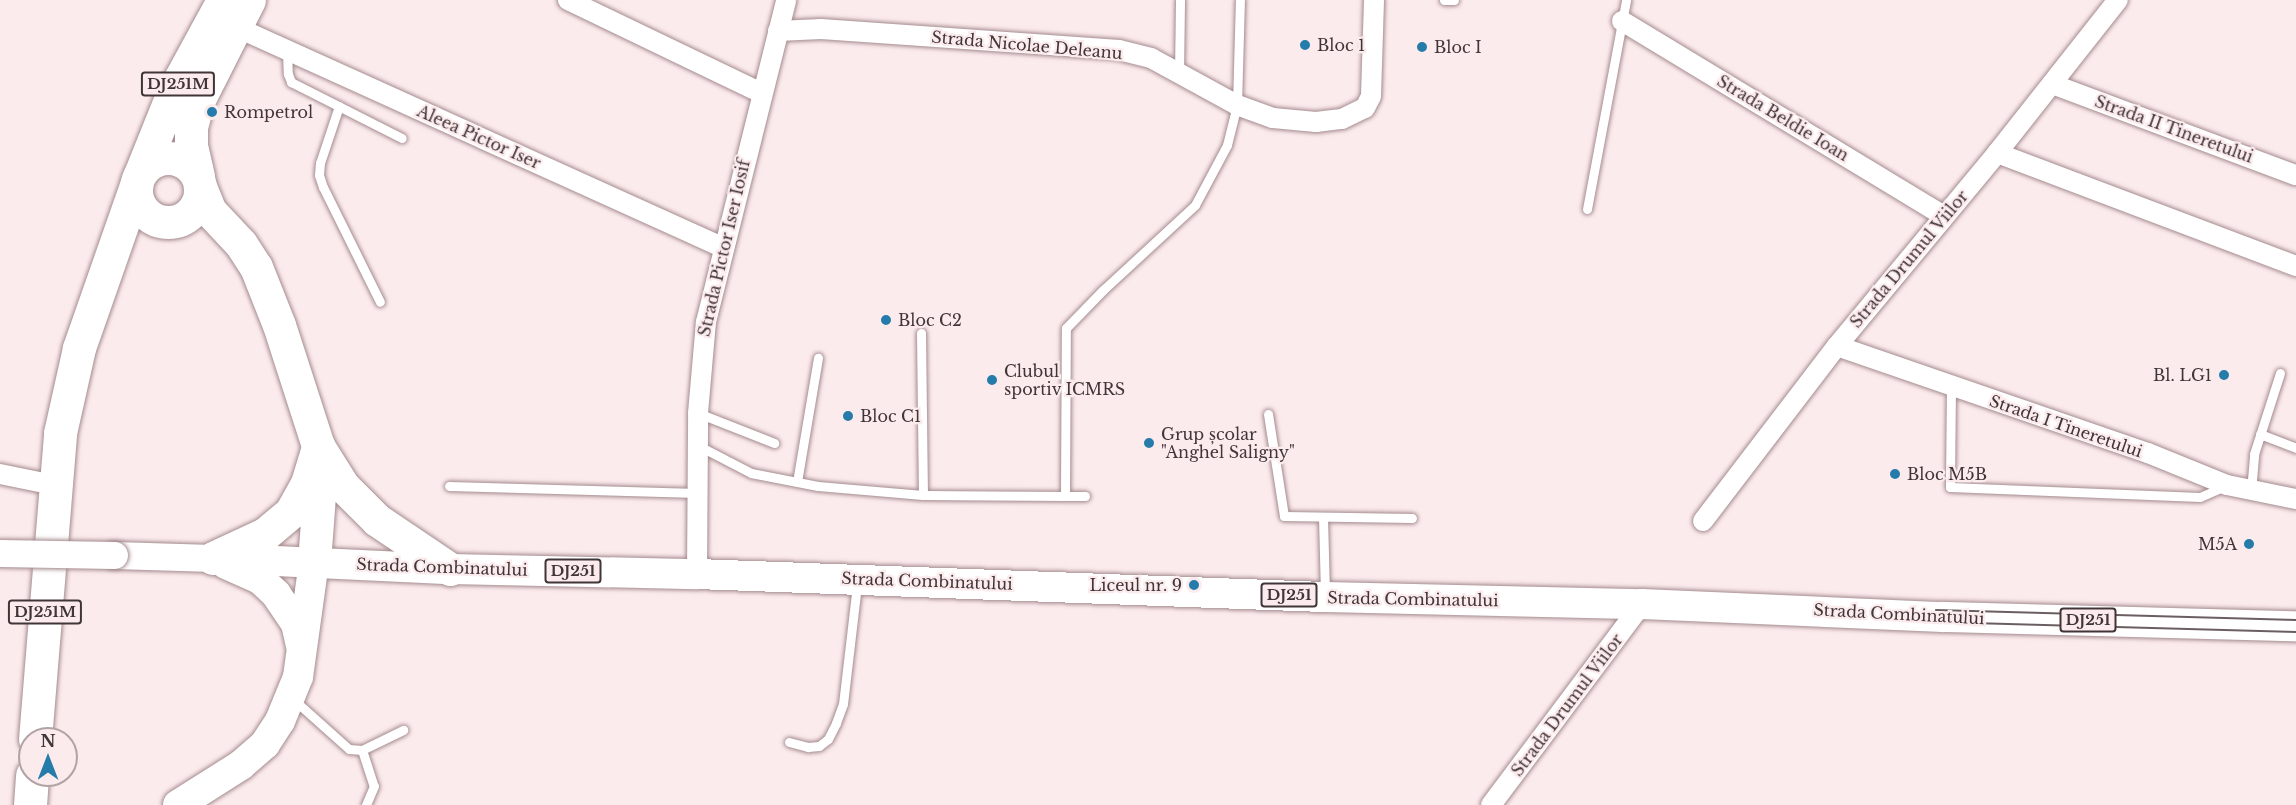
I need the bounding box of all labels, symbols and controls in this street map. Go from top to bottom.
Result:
street label: Strada Nicolae Deleanu [931,27,1123,63]
place label: Bloc 1 [1317,35,1365,55]
place label: Bloc I [1434,37,1482,57]
marker: Bloc 1 [1298,38,1312,52]
marker: Bloc I [1415,40,1429,54]
street label: Strada Beldie Ioan [1714,71,1852,165]
road number: DJ251M [140,72,216,96]
street label: Strada II Tineretului [2092,91,2256,167]
street label: Aleea Pictor Iser [414,101,544,173]
place label: Rompetrol [224,102,313,122]
marker: Rompetrol [205,105,219,119]
street label: Strada Pictor Iser Iosif [694,157,754,339]
street label: Strada Drumul Viilor [1846,186,1972,332]
place label: Bloc C2 [898,310,962,330]
marker: Bloc C2 [879,313,893,327]
place label: Clubul sportiv ICMRS [1004,361,1126,399]
place label: Bl. LG1 [2153,365,2212,385]
marker: Bl. LG1 [2217,368,2231,382]
marker: Clubul sportiv ICMRS [985,373,999,387]
street label: Strada I Tineretului [1987,391,2145,461]
place label: Bloc C1 [860,406,921,426]
marker: Bloc C1 [841,409,855,423]
place label: Grup școlar "Anghel Saligny" [1161,424,1295,462]
marker: Grup școlar "Anghel Saligny" [1142,436,1156,450]
place label: Bloc M5B [1907,464,1987,484]
marker: Bloc M5B [1888,467,1902,481]
place label: M5A [2198,534,2237,554]
marker: M5A [2242,537,2256,551]
street label: Strada Combinatului [356,554,528,580]
road number: DJ251 [544,559,602,583]
street label: Strada Combinatului [841,568,1013,594]
place label: Liceul nr. 9 [1089,575,1182,595]
marker: Liceul nr. 9 [1187,578,1201,592]
road number: DJ251 [1260,583,1318,607]
street label: Strada Combinatului [1327,588,1499,610]
road number: DJ251M [8,600,82,624]
street label: Strada Combinatului [1813,600,1985,628]
road number: DJ251 [2060,608,2116,632]
street label: Strada Drumul Viilor [1507,630,1627,780]
north arrow [18,727,78,787]
text: N [40,731,56,751]

